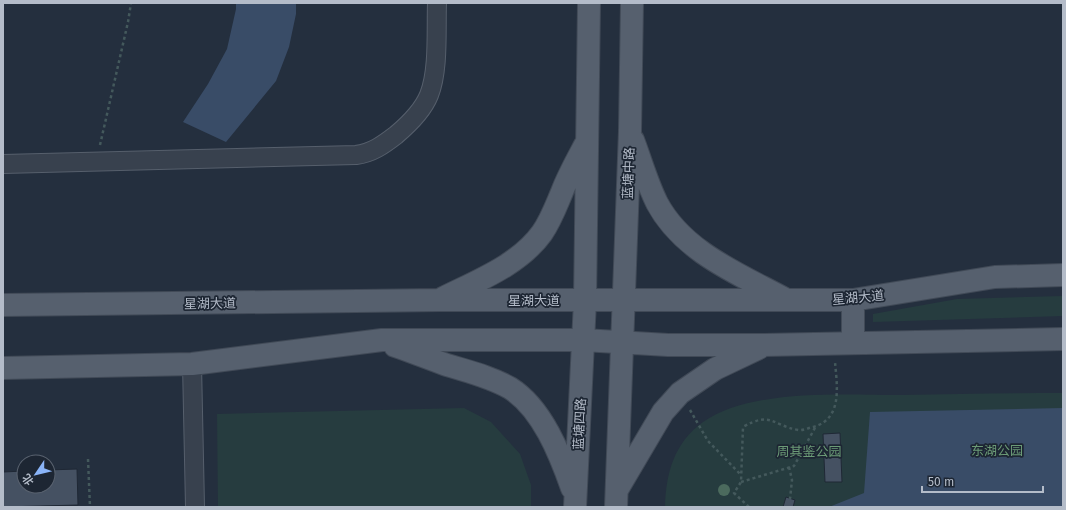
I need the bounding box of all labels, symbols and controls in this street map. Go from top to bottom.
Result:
street label: 蓝塘中路 [620,147,637,199]
street label: 星湖大道 [831,288,885,307]
street label: 星湖大道 [508,293,560,308]
street label: 星湖大道 [184,296,236,311]
street label: 蓝塘四路 [571,398,588,450]
park label: 东湖公园 [971,443,1023,458]
park label: 周其鉴公园 [776,444,842,459]
north arrow [16,454,56,494]
scale bar [922,468,1043,494]
text: 北 [20,471,37,488]
text: 50 m [928,475,954,489]

